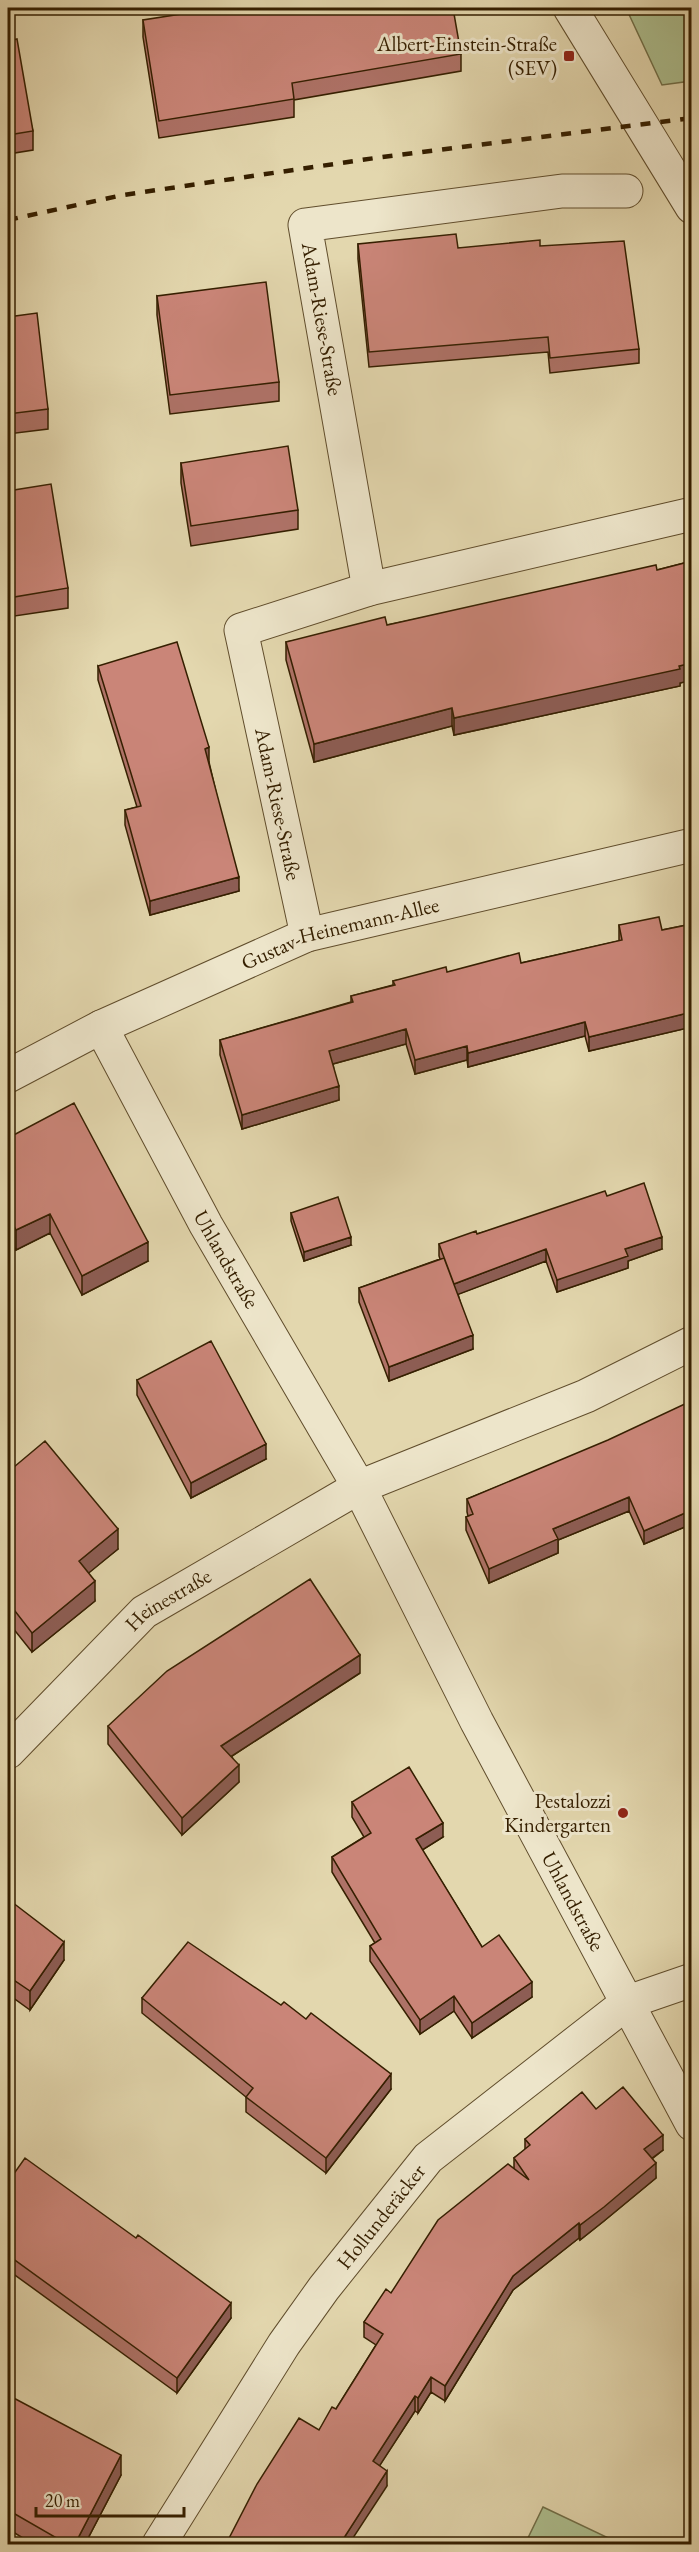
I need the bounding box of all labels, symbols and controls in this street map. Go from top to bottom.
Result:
place label: Albert-Einstein-Straße (SEV) [376,30,557,81]
marker: Albert-Einstein-Straße (SEV) [562,49,576,63]
street label: Adam-Riese-Straße [296,239,349,398]
street label: Adam-Riese-Straße [249,724,308,883]
street label: Gustav-Heinemann-Allee [237,891,442,976]
street label: Uhlandstraße [188,1205,266,1313]
street label: Heinestraße [119,1562,216,1637]
place label: Pestalozzi Kindergarten [504,1787,611,1838]
marker: Pestalozzi Kindergarten [616,1806,630,1820]
street label: Uhlandstraße [536,1847,611,1956]
street label: Hollunderäcker [330,2158,431,2274]
scale bar [36,2480,184,2518]
text: 20 m [45,2489,80,2512]

